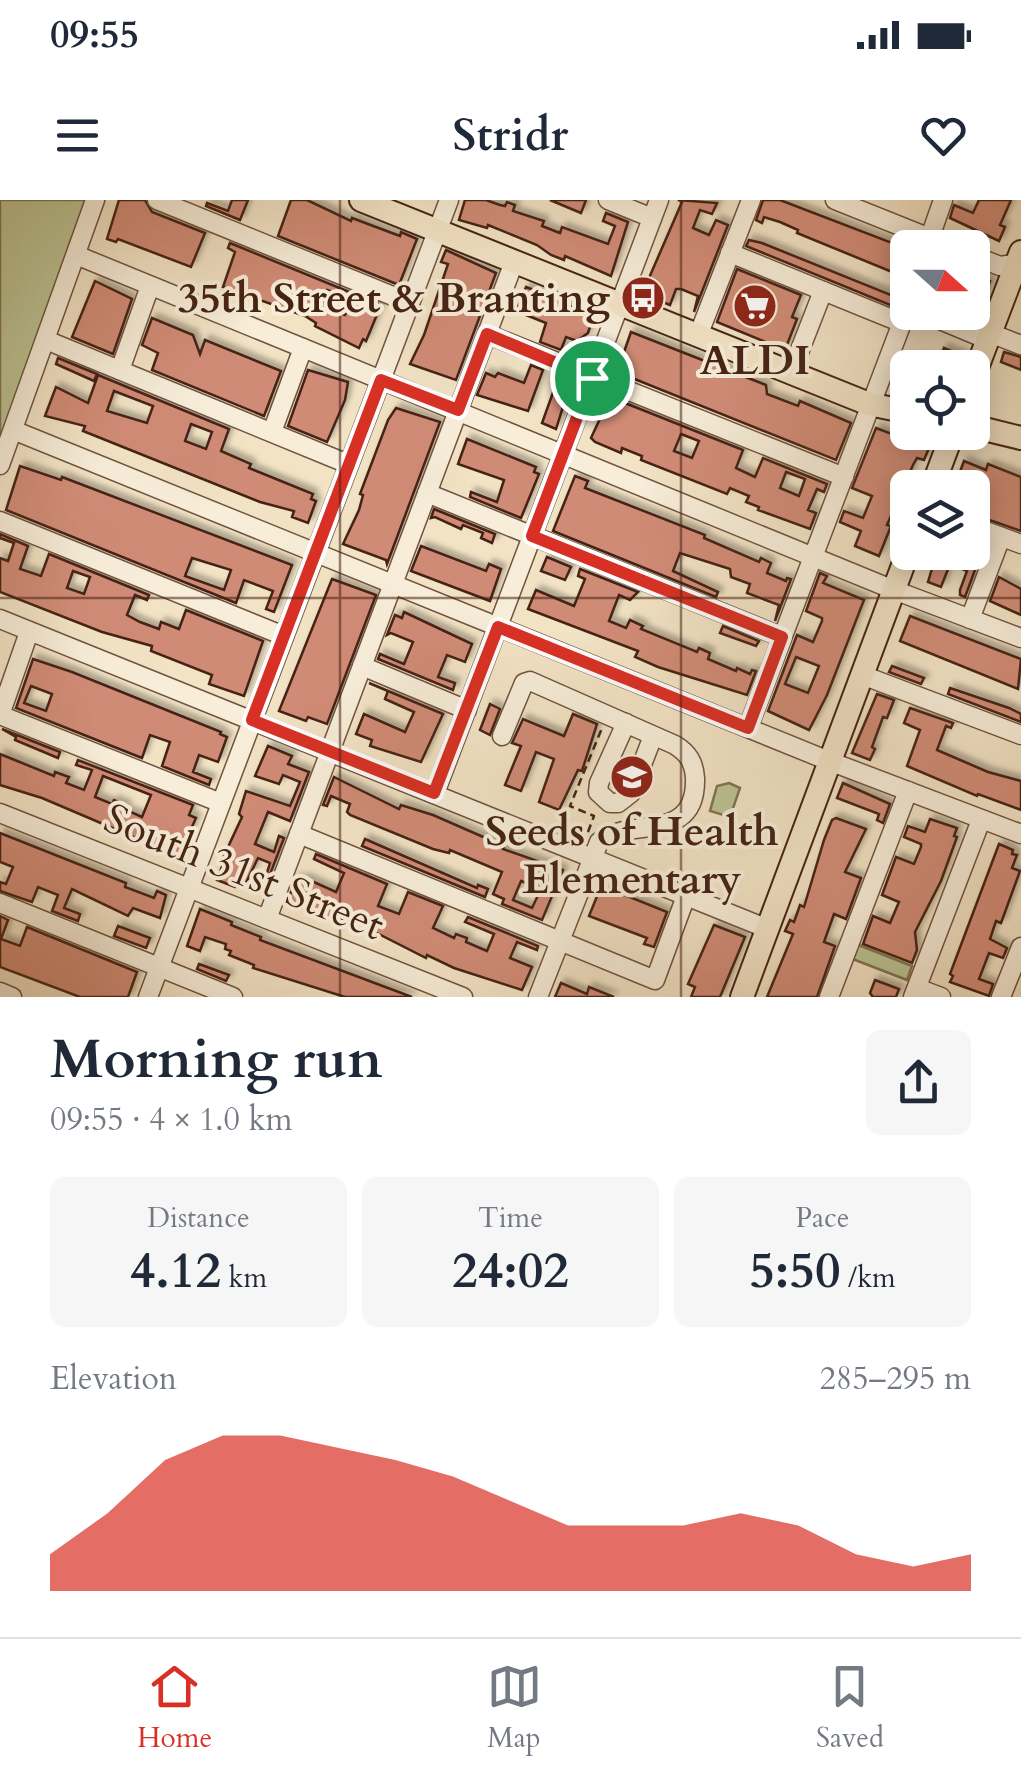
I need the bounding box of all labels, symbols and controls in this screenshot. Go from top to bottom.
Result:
text: 09:55 [50,9,139,61]
text: Stridr [453,105,568,166]
icon: menu [50,108,105,163]
icon: heart [916,108,971,163]
north arrow [890,230,990,330]
map controls [890,230,990,570]
place label: 35th Street & Branting [178,270,610,327]
bus stop icon: 35th Street & Branting [620,275,666,321]
supermarket icon: ALDI [732,283,778,329]
place label: ALDI [700,332,810,389]
pin [550,336,635,421]
button: locate [890,350,990,450]
icon: arrive [565,351,620,406]
button: layers [890,470,990,570]
school or university icon: Seeds of Health Elementary [609,754,655,800]
street label: South 31st Street [96,790,392,954]
place label: Seeds of Health Elementary [485,803,779,908]
text: Morning run [50,1023,383,1097]
button: share [866,1030,971,1135]
text: 09:55 · 4 × 1.0 km [50,1098,293,1142]
text: Distance [147,1199,250,1237]
text: Time [478,1199,543,1237]
text: Pace [795,1199,850,1237]
text: 4.12 [130,1237,221,1305]
text: 24:02 [452,1237,569,1305]
text: 5:50 [749,1237,841,1305]
text: km [221,1259,267,1297]
text: /km [841,1259,896,1297]
text: Elevation [50,1357,177,1401]
text: 285–295 m [819,1357,971,1401]
tab: Home [137,1659,212,1757]
tab: Map [487,1659,542,1757]
tab: Saved [816,1659,884,1757]

